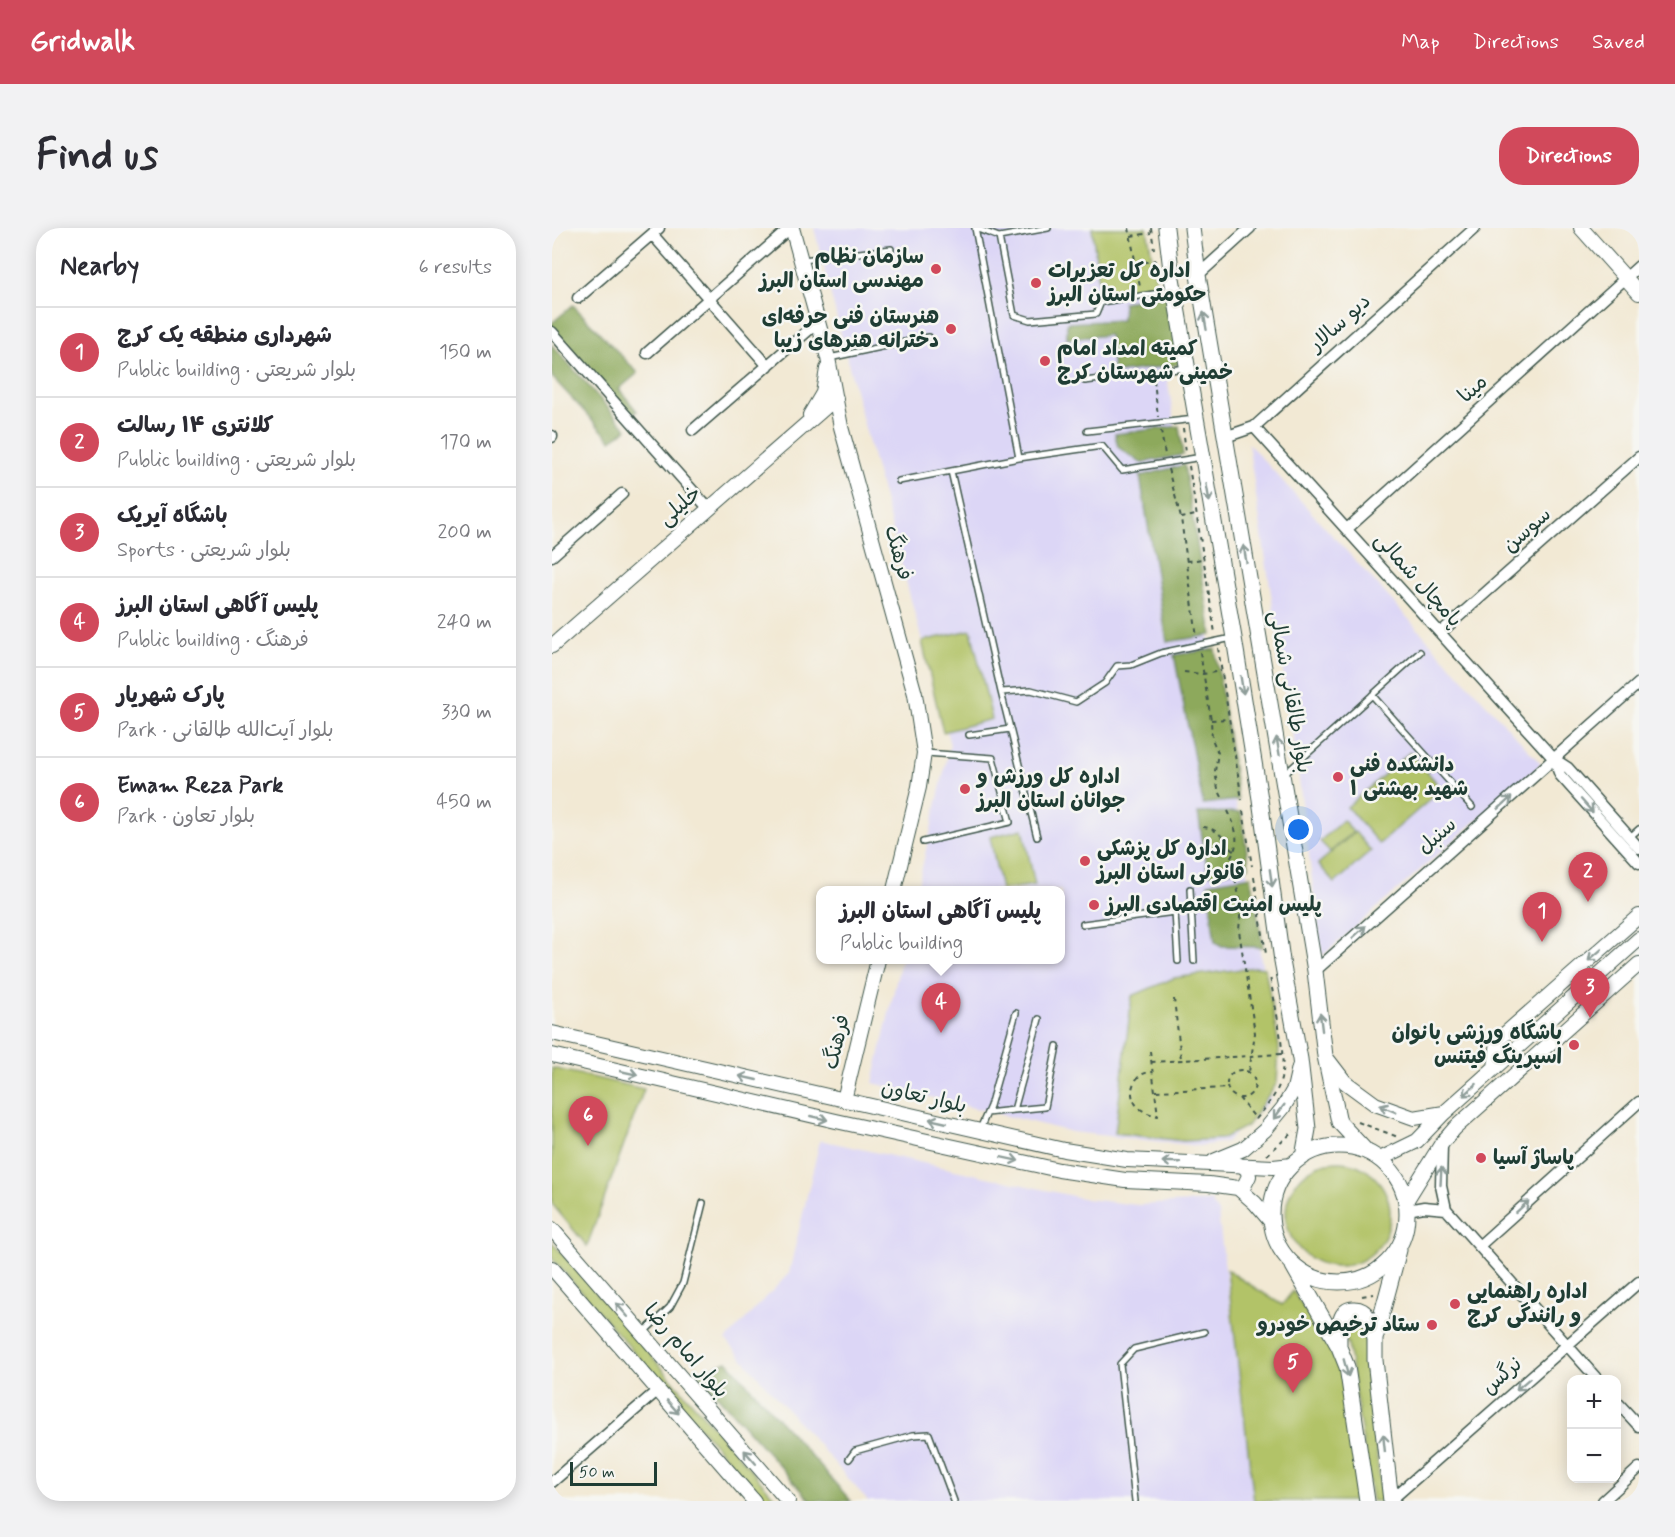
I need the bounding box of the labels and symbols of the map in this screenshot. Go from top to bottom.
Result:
place label: سازمان نظام مهندسی استان البرز [757,243,924,295]
place label: اداره کل تعزیرات حکومتی استان البرز [1046,257,1206,309]
marker: سازمان نظام مهندسی استان البرز [929,262,943,276]
marker: اداره کل تعزیرات حکومتی استان البرز [1029,276,1043,290]
street label: دیو سالار [1301,288,1377,360]
place label: هنرستان فنی حرفه‌ای دخترانه هنرهای زیبا [762,303,939,355]
one-way arrow [1200,311,1211,331]
marker: هنرستان فنی حرفه‌ای دخترانه هنرهای زیبا [944,322,958,336]
place label: کمیته امداد امام خمینی شهرستان کرج [1057,335,1233,387]
marker: کمیته امداد امام خمینی شهرستان کرج [1038,354,1052,368]
street label: مینا [1452,368,1494,410]
street label: خلیلی [653,480,707,532]
one-way arrow [1203,483,1214,503]
street label: سوسن [1497,501,1557,559]
street label: فرهنگ [877,522,919,584]
street label: پامچال شمالی [1368,526,1468,634]
one-way arrow [1240,545,1251,564]
street label: بلوار طالقانی شمالی [1262,609,1318,775]
one-way arrow [1237,675,1248,695]
one-way arrow [1273,737,1284,757]
place label: دانشکده فنی شهید بهشتی ۱ [1350,751,1468,803]
place label: اداره کل ورزش و جوانان استان البرز [975,763,1125,815]
marker: دانشکده فنی شهید بهشتی ۱ [1331,770,1345,784]
marker: اداره کل ورزش و جوانان استان البرز [958,782,972,796]
one-way arrow [1497,796,1512,810]
one-way arrow [1580,798,1595,813]
street label: سنبل [1411,811,1463,861]
your location [1284,815,1313,844]
place label: اداره کل پزشکی قانونی استان البرز [1095,835,1245,887]
pin: 2 [1568,852,1608,902]
marker: اداره کل پزشکی قانونی استان البرز [1078,854,1092,868]
one-way arrow [1266,868,1277,887]
place label: پلیس امنیت اقتصادی البرز [1104,891,1322,919]
pin: 1 [1522,892,1562,942]
marker: پلیس امنیت اقتصادی البرز [1087,898,1101,912]
one-way arrow [1351,925,1366,939]
one-way arrow [1588,948,1603,962]
pin: 3 [1570,968,1610,1018]
pin: 4 [922,984,960,1033]
street label: فرهنگ [817,1012,857,1072]
one-way arrow [1315,1013,1326,1032]
place label: باشگاه ورزشی بانوان اسپرینگ فیتنس [1391,1019,1562,1071]
marker: باشگاه ورزشی بانوان اسپرینگ فیتنس [1567,1038,1581,1052]
one-way arrow [620,1068,639,1080]
one-way arrow [739,1071,758,1083]
street label: بلوار تعاون [878,1074,970,1120]
one-way arrow [1463,1083,1478,1097]
pin: 6 [568,1096,608,1146]
one-way arrow [1379,1103,1397,1114]
one-way arrow [1273,1104,1285,1120]
one-way arrow [810,1112,829,1124]
one-way arrow [929,1115,948,1127]
place label: پاساژ آسیا [1493,1144,1574,1172]
marker: پاساژ آسیا [1474,1151,1488,1165]
one-way arrow [1000,1154,1019,1165]
one-way arrow [1161,1156,1181,1167]
one-way arrow [1436,1167,1447,1187]
one-way arrow [1515,1200,1530,1214]
place label: اداره راهنمایی و رانندگی کرج [1467,1278,1587,1330]
marker: اداره راهنمایی و رانندگی کرج [1448,1297,1462,1311]
street label: بلوار امام رضا [636,1298,735,1405]
one-way arrow [615,1303,629,1318]
place label: ستاد ترخیص خودرو [1255,1311,1420,1339]
marker: ستاد ترخیص خودرو [1425,1318,1439,1332]
pin: 5 [1274,1344,1312,1393]
street label: نرگس [1476,1351,1528,1401]
one-way arrow [1341,1358,1352,1377]
one-way arrow [1516,1377,1531,1391]
one-way arrow [666,1399,680,1414]
one-way arrow [1379,1433,1390,1453]
one-way arrow [743,1450,757,1465]
scale bar [570,1459,657,1486]

